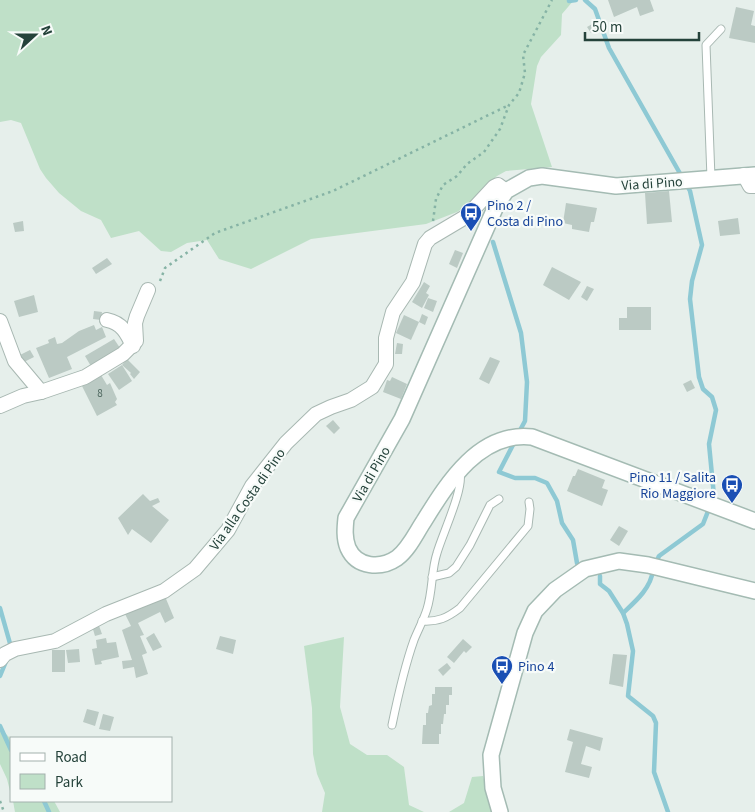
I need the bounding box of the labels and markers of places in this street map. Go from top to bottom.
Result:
place label: Pino 2 / Costa di Pino [487,196,563,232]
bus stop icon: Pino 2 / Costa di Pino [459,201,483,232]
place label: Pino 11 / Salita Rio Maggiore [629,468,716,504]
bus stop icon: Pino 11 / Salita Rio Maggiore [720,473,744,504]
bus stop icon: Pino 4 [490,654,514,685]
place label: Pino 4 [518,657,554,677]

